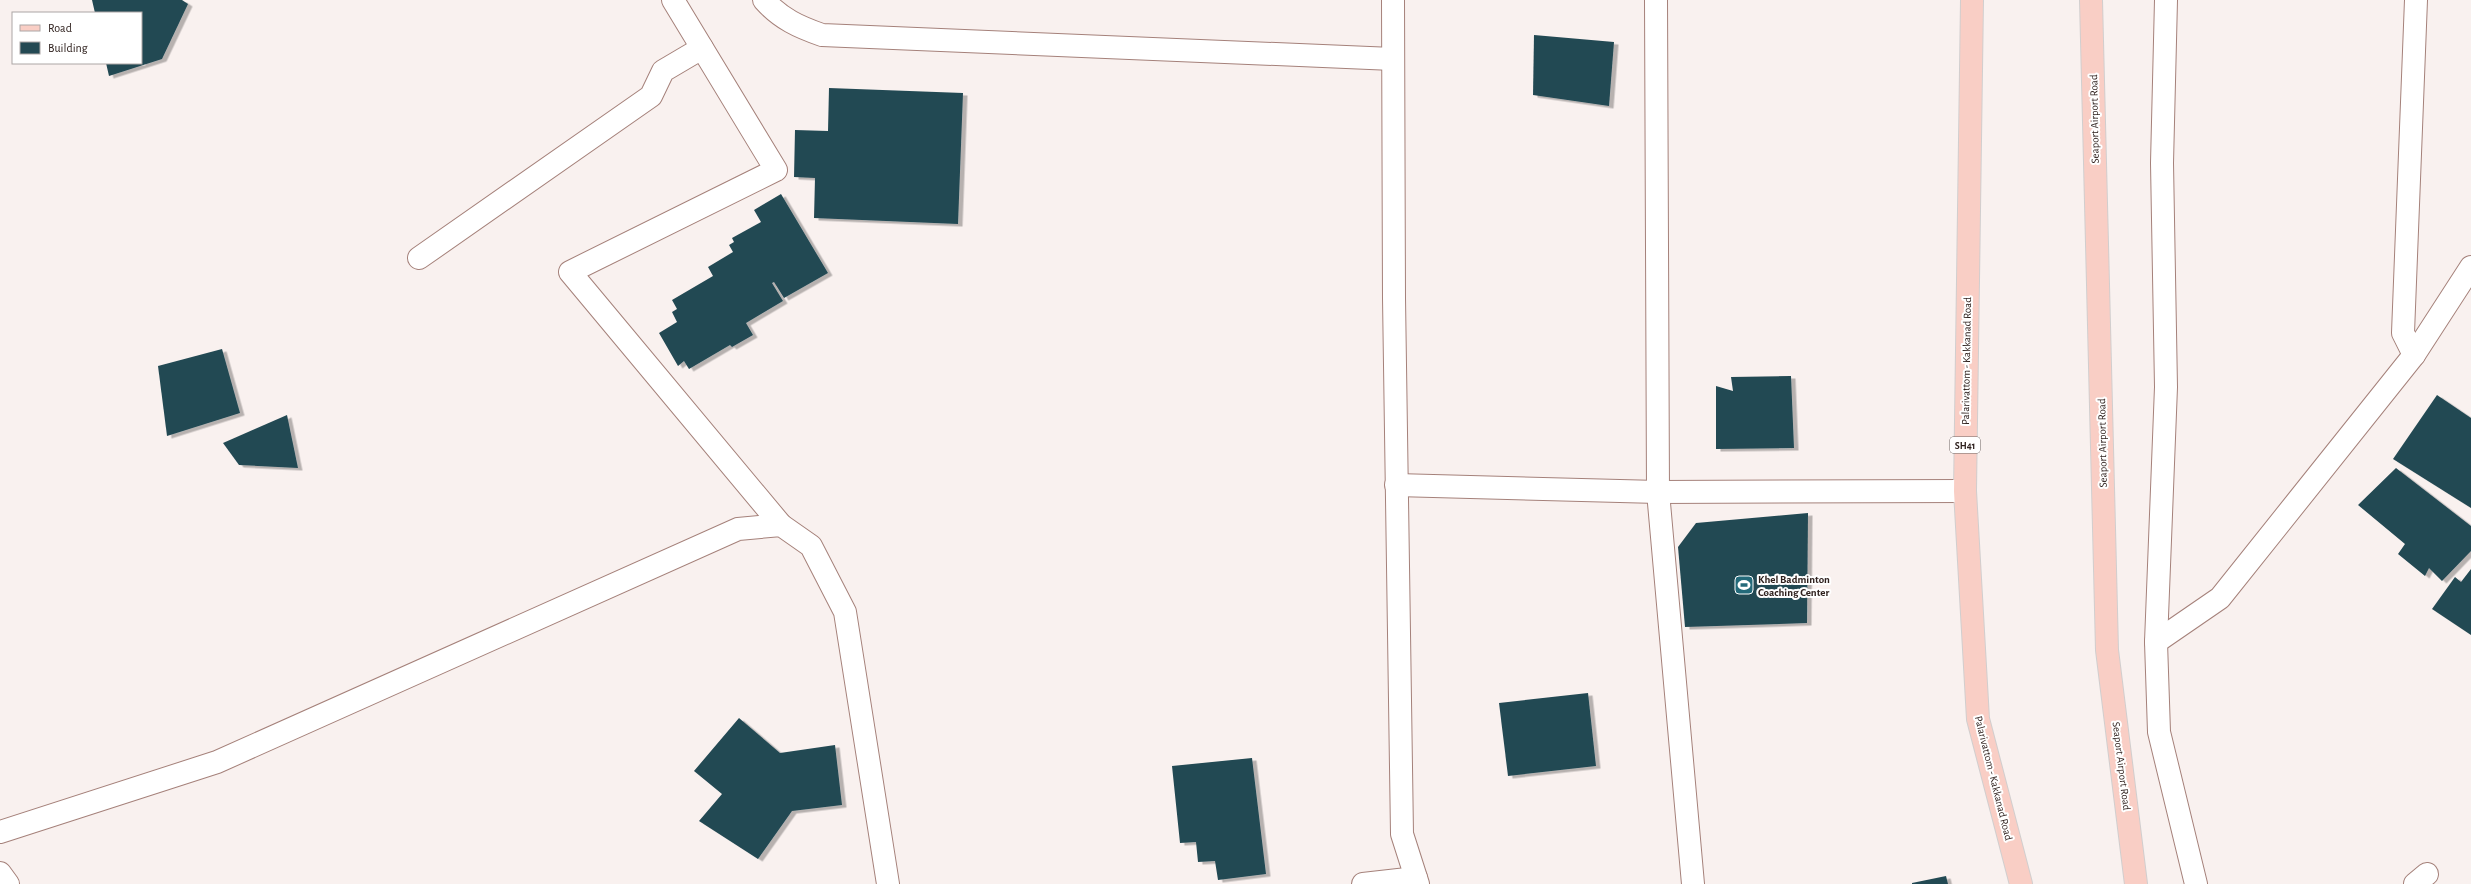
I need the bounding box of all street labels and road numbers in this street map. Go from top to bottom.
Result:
street label: Seaport Airport Road [2088,74,2101,164]
street label: Palarivattom - Kakkanad Road [1960,297,1973,425]
street label: Seaport Airport Road [2096,398,2109,488]
road number: SH41 [1950,437,1980,453]
street label: Palarivattom - Kakkanad Road [1973,715,2014,842]
street label: Seaport Airport Road [2111,721,2132,811]

